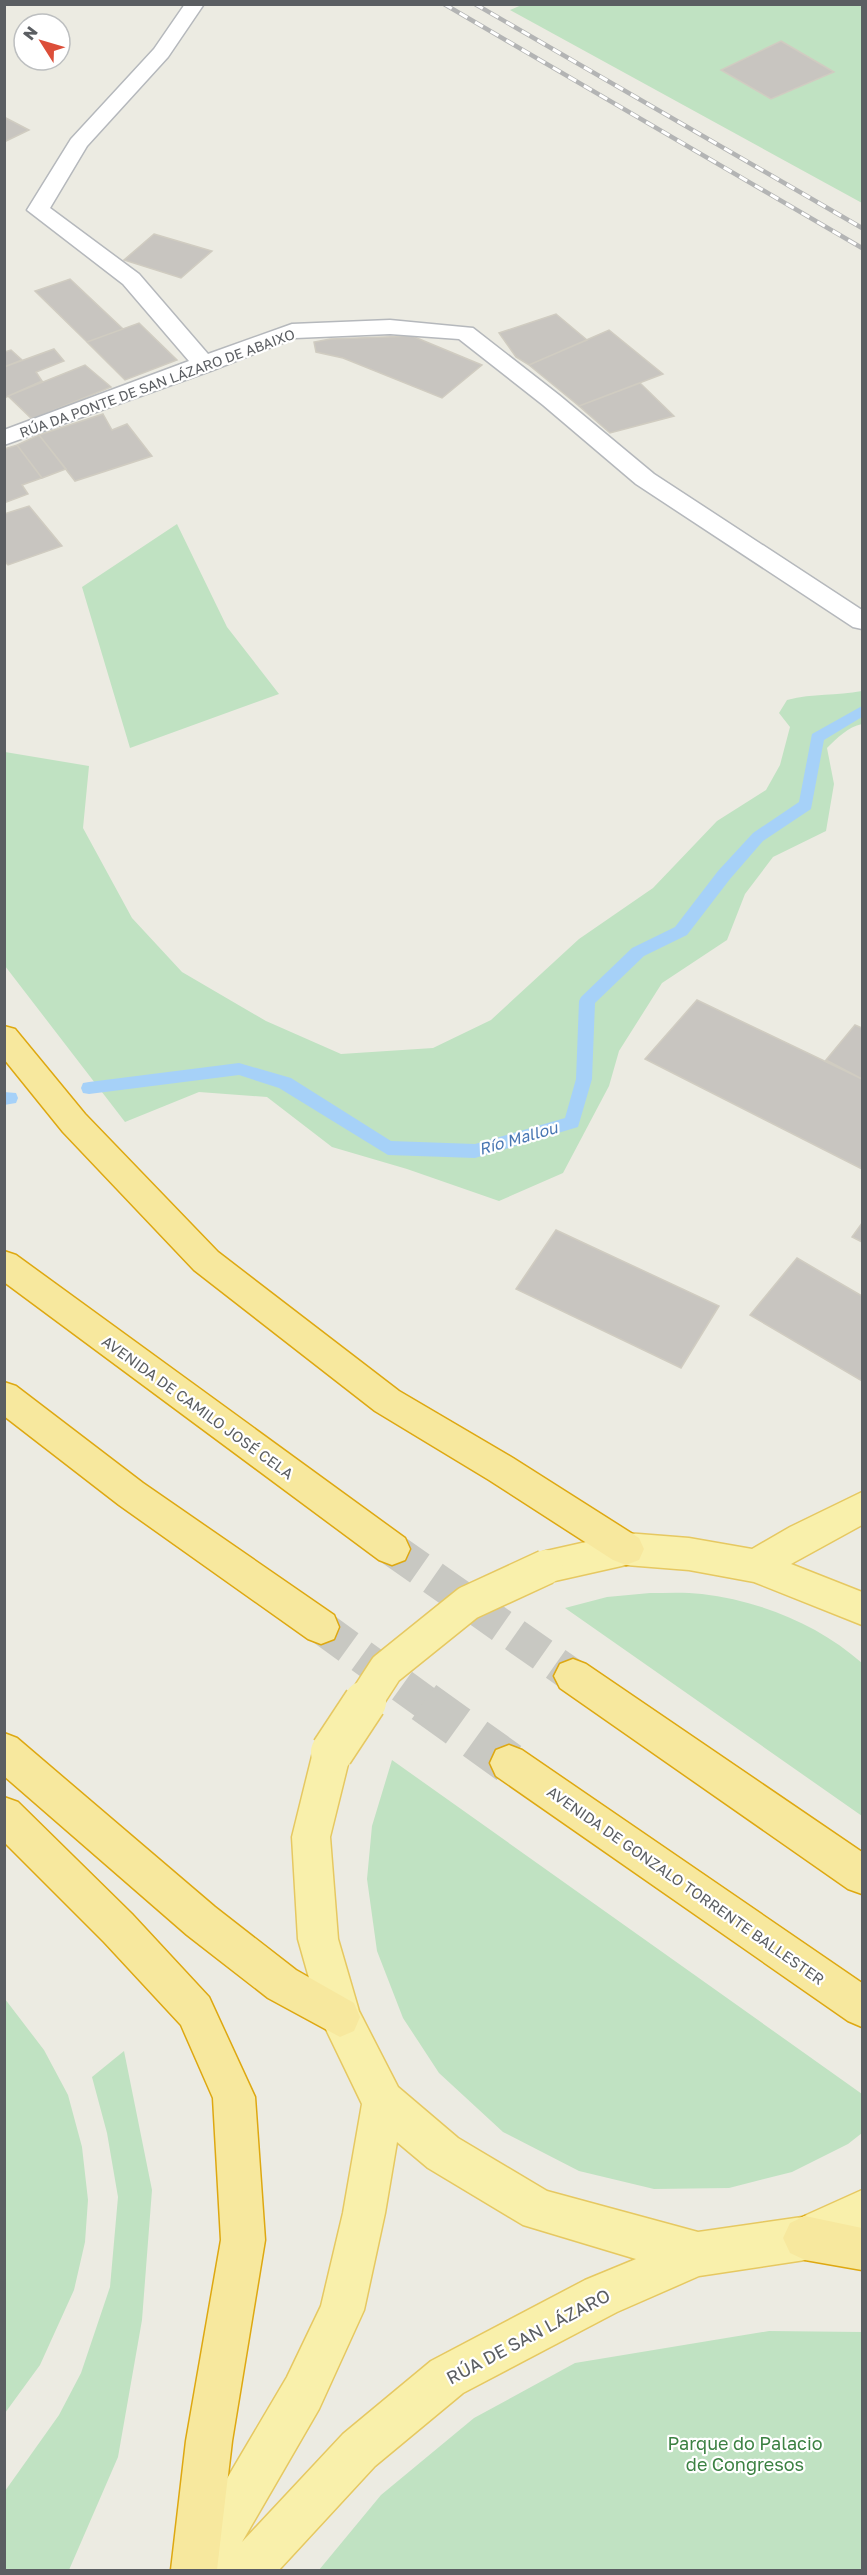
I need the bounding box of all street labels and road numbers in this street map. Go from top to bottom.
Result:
street label: RÚA DA PONTE DE SAN LÁZARO DE ABAIXO [17,325,297,441]
street label: AVENIDA DE CAMILO JOSÉ CELA [99,1332,297,1482]
street label: AVENIDA DE GONZALO TORRENTE BALLESTER [544,1782,828,1988]
street label: RÚA DE SAN LÁZARO [442,2284,614,2388]

